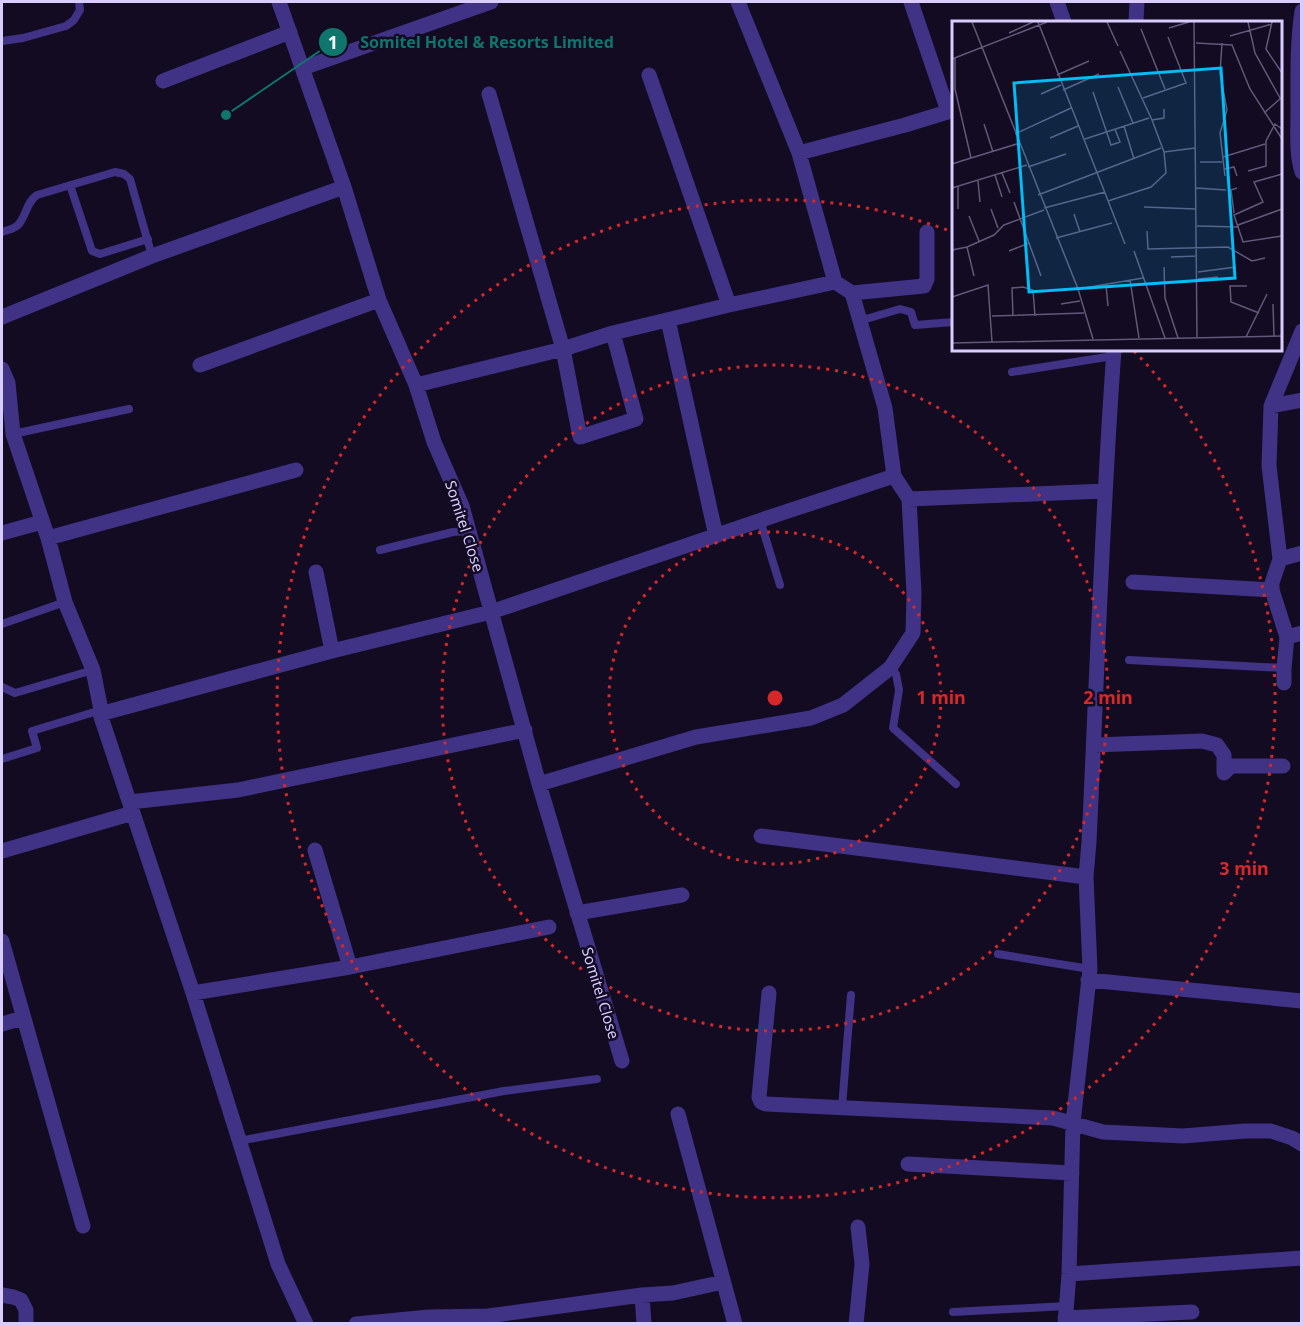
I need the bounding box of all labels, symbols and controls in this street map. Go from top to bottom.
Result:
inset map [952,21,1282,351]
callout: Somitel Hotel & Resorts Limited [318,25,626,59]
text: 1 [328,30,338,54]
text: Somitel Hotel & Resorts Limited [360,31,614,53]
street label: Somitel Close [441,478,489,574]
text: 1 min [916,685,966,709]
text: 2 min [1083,685,1133,709]
centre of rings [765,688,785,708]
text: 3 min [1219,856,1269,880]
street label: Somitel Close [578,945,624,1041]

